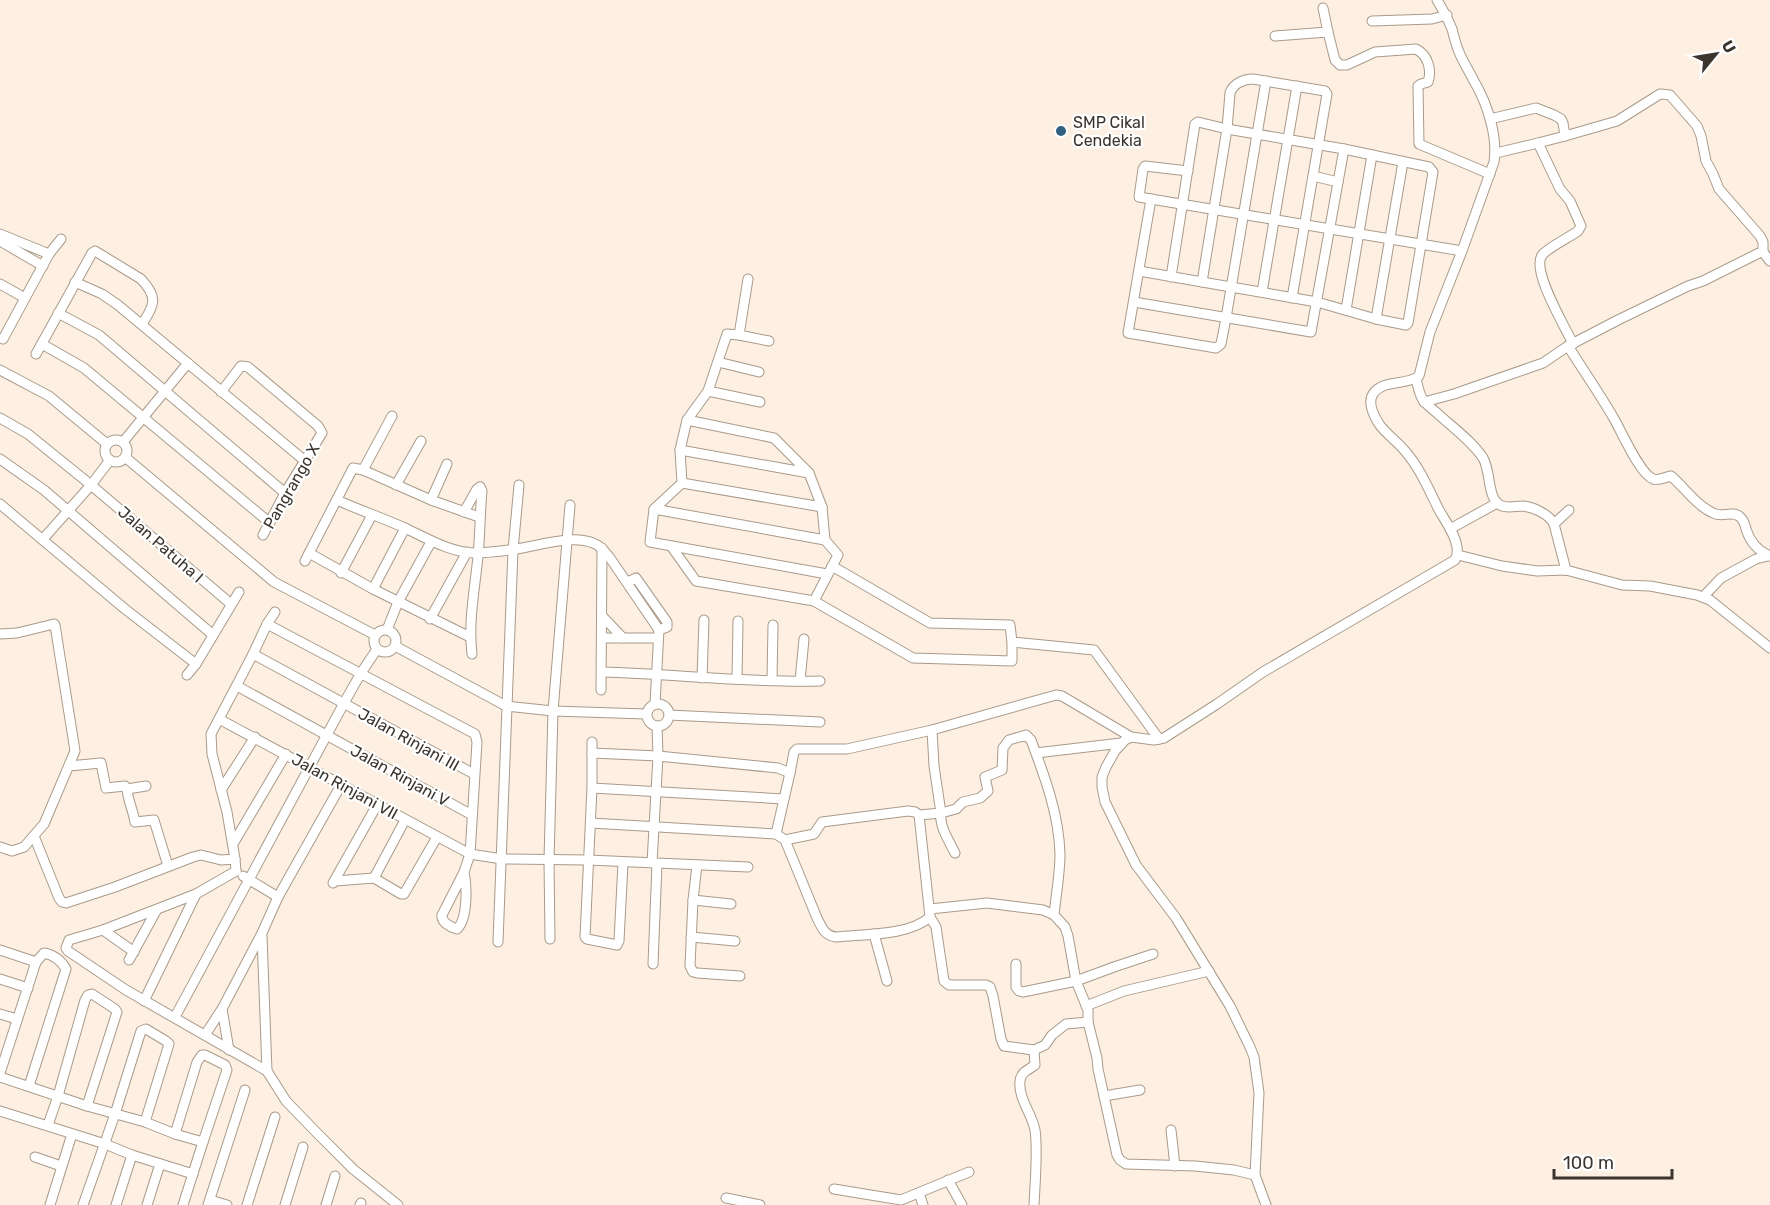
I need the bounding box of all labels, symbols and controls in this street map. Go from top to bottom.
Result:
north arrow [1686,24,1746,84]
text: U [1717,37,1740,57]
place label: SMP Cikal Cendekia [1073,113,1145,150]
marker: SMP Cikal Cendekia [1054,124,1068,138]
street label: Pangrango X [259,440,324,532]
street label: Jalan Patuha I [114,502,207,587]
street label: Jalan Rinjani III [355,704,463,775]
street label: Jalan Rinjani V [347,741,452,810]
street label: Jalan Rinjani VII [288,749,401,823]
scale bar [1554,1142,1672,1180]
text: 100 m [1563,1152,1614,1174]

